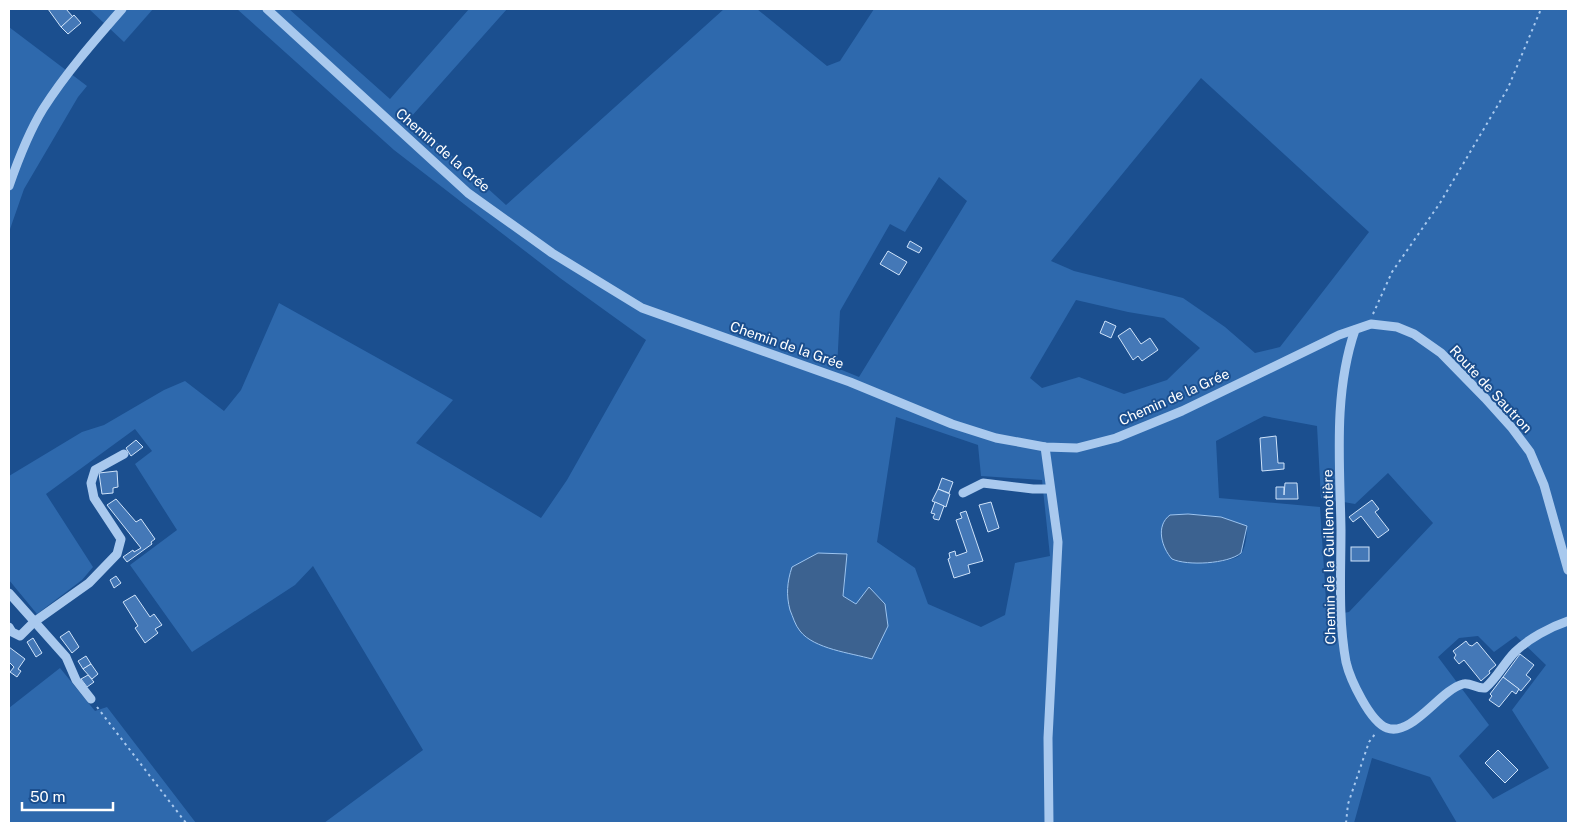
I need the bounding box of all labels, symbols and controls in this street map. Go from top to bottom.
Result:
street label: Chemin de la Grée [393,105,493,195]
street label: Chemin de la Grée [728,318,846,372]
street label: Route de Sautron [1447,342,1535,436]
street label: Chemin de la Grée [1116,365,1232,429]
street label: Chemin de la Guillemotière [1319,469,1339,645]
scale bar [22,780,114,812]
text: 50 m [30,788,65,805]

